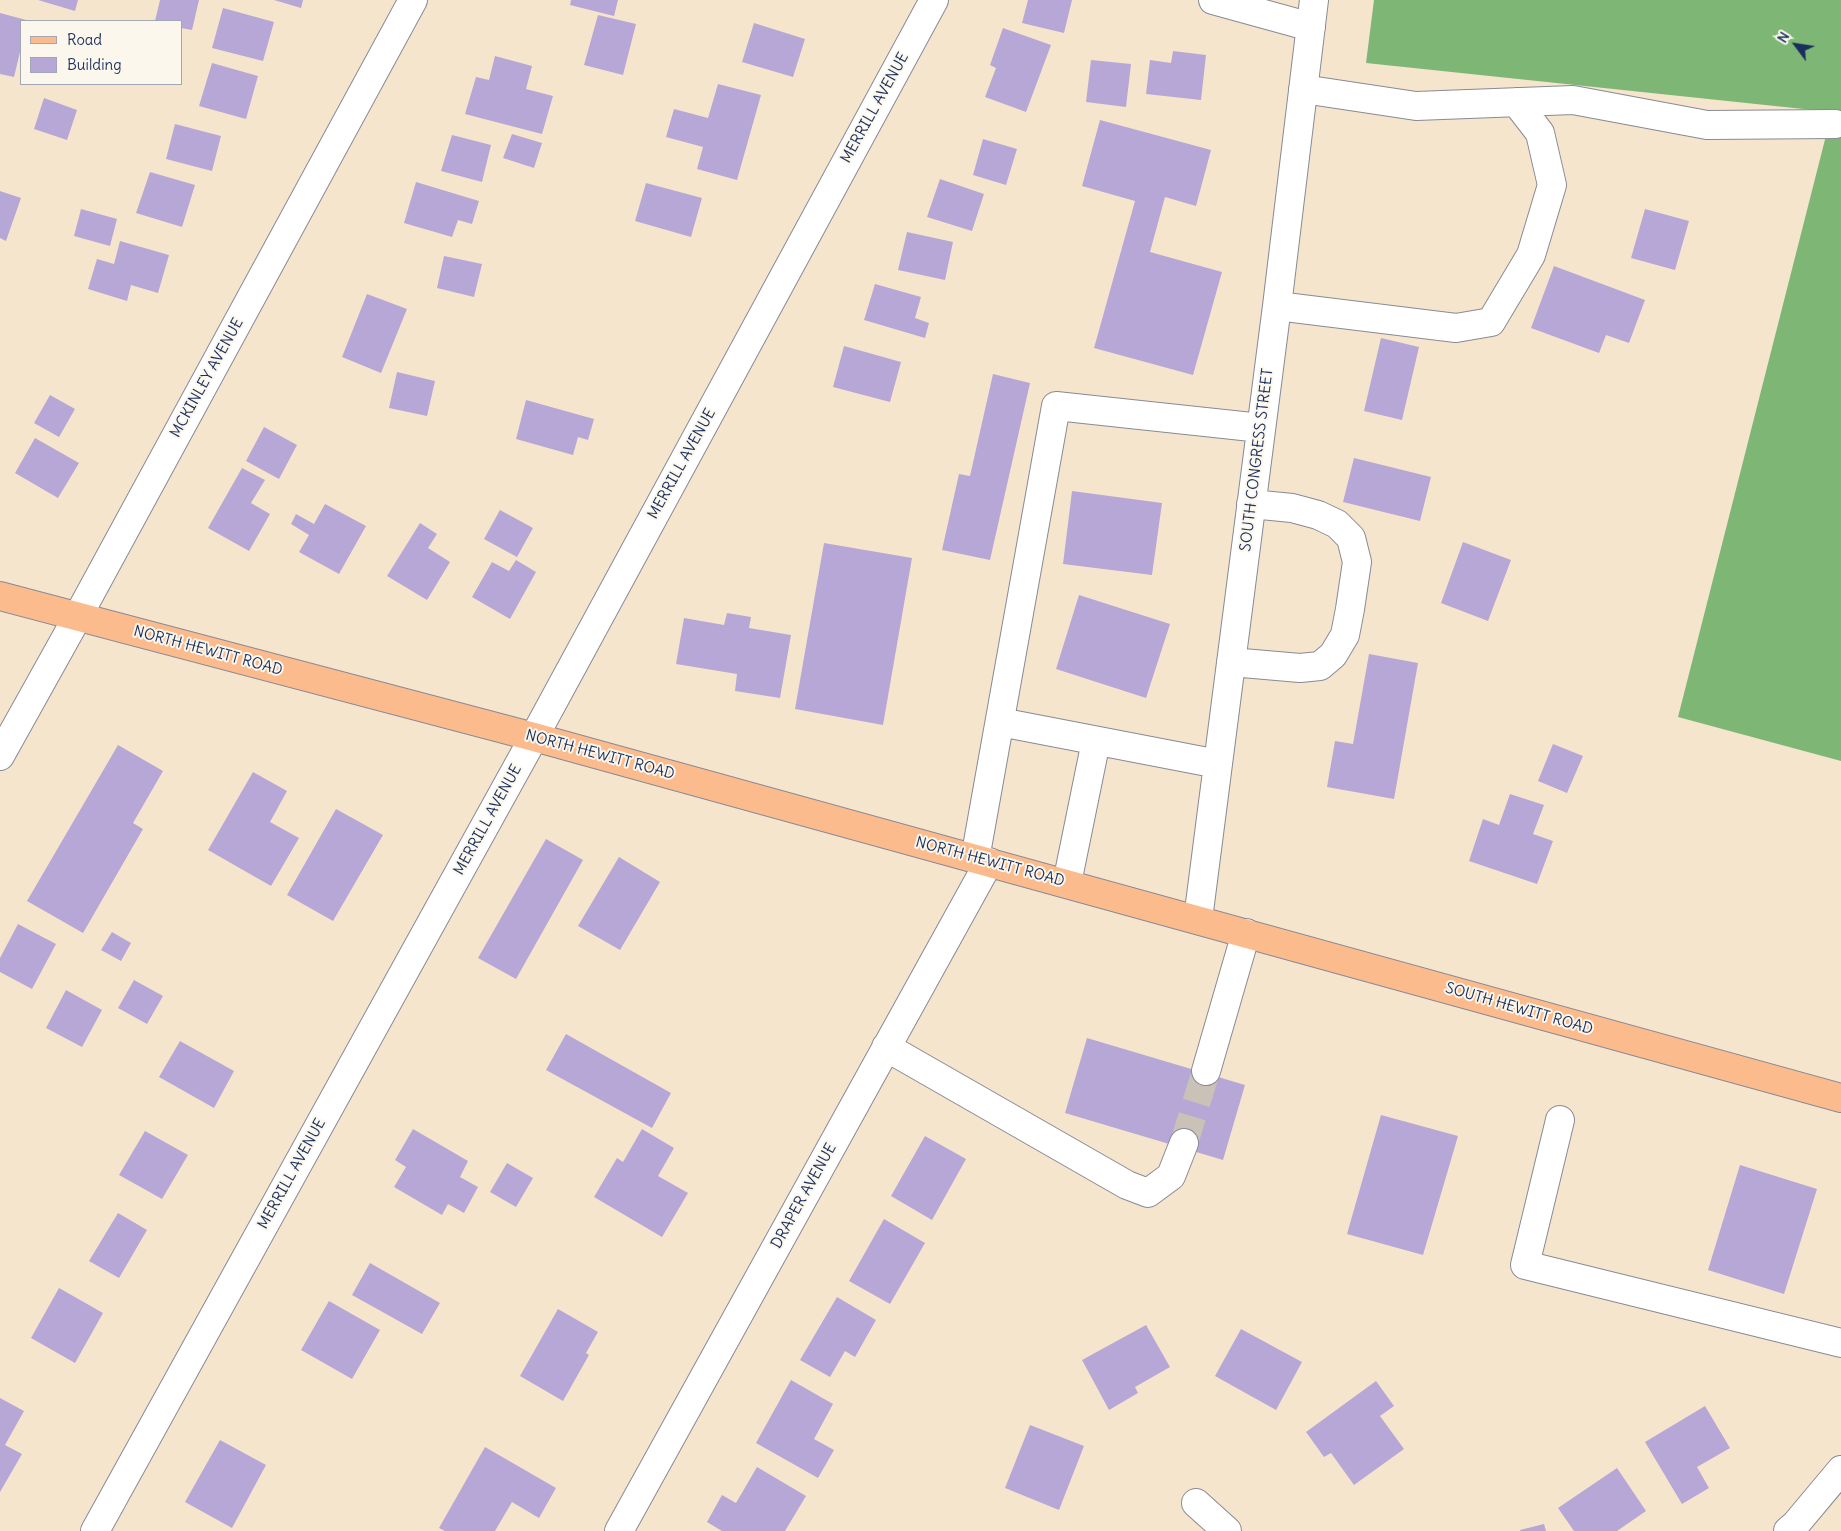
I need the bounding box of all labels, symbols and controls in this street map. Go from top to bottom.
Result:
legend [20,20,182,85]
north arrow [1771,20,1821,70]
text: N [1773,28,1793,46]
text: Road [67,30,102,49]
street label: MERRILL AVENUE [837,50,913,166]
text: Building [67,55,122,74]
street label: MCKINLEY AVENUE [167,315,247,441]
street label: SOUTH CONGRESS STREET [1237,367,1277,553]
street label: MERRILL AVENUE [644,406,720,522]
street label: NORTH HEWITT ROAD [131,622,285,680]
street label: NORTH HEWITT ROAD [523,726,677,784]
street label: MERRILL AVENUE [450,762,526,878]
street label: NORTH HEWITT ROAD [913,833,1067,891]
street label: SOUTH HEWITT ROAD [1443,979,1595,1039]
street label: MERRILL AVENUE [254,1116,330,1232]
street label: DRAPER AVENUE [768,1140,840,1252]

